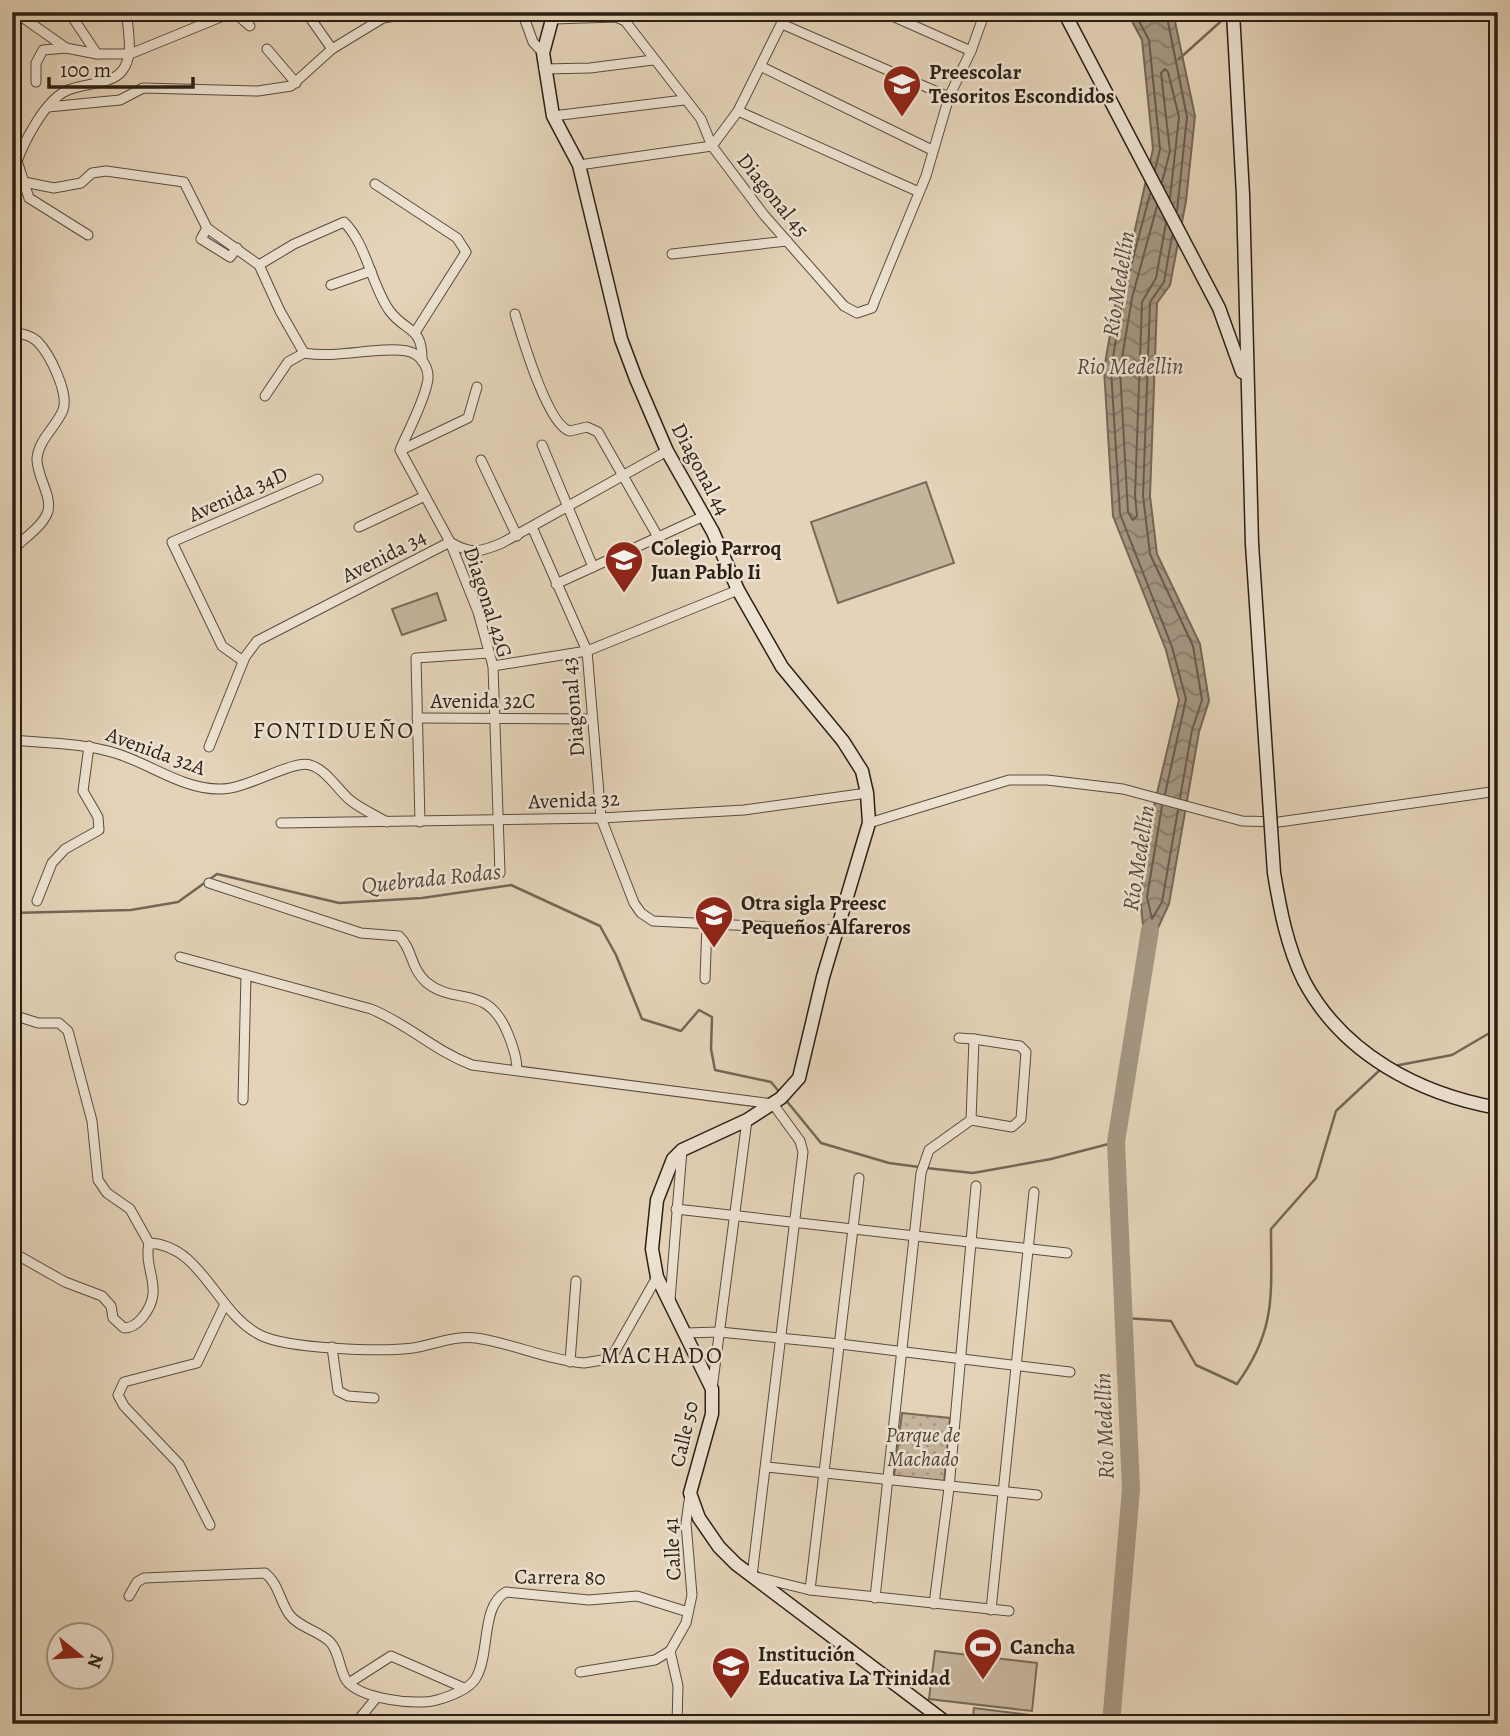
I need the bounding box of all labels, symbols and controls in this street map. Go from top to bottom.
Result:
scale bar [49,46,192,90]
text: 100 m [60,56,111,84]
place label: Preescolar Tesoritos Escondidos [929,58,1114,110]
school or university icon: Preescolar Tesoritos Escondidos [881,63,923,118]
street label: Diagonal 45 [730,147,816,243]
water label: Río Medellín [1095,229,1142,339]
water label: Rio Medellin [1077,351,1183,382]
street label: Diagonal 44 [665,418,737,520]
street label: Avenida 34D [183,460,292,529]
street label: Avenida 34 [336,523,431,590]
place label: Colegio Parroq Juan Pablo Ii [651,534,782,586]
school or university icon: Colegio Parroq Juan Pablo Ii [603,539,645,594]
street label: Diagonal 42G [457,543,519,661]
street label: Diagonal 43 [555,656,591,758]
street label: Avenida 32C [430,687,535,715]
district label: FONTIDUEÑO [253,715,415,746]
street label: Avenida 32A [101,720,210,782]
street label: Avenida 32 [527,784,620,816]
water label: Río Medellín [1115,803,1162,913]
water label: Quebrada Rodas [360,856,502,901]
place label: Otra sigla Preesc Pequeños Alfareros [741,889,911,941]
school or university icon: Otra sigla Preesc Pequeños Alfareros [693,894,735,949]
district label: MACHADO [600,1340,724,1371]
water label: Río Medellín [1087,1372,1122,1480]
street label: Calle 50 [663,1398,705,1470]
park label: Parque de Machado [886,1421,961,1473]
street label: Calle 41 [656,1517,688,1581]
street label: Carrera 80 [514,1562,606,1592]
north arrow [46,1620,116,1690]
sports icon: Cancha [962,1626,1004,1681]
place label: Cancha [1010,1633,1076,1661]
place label: Institución Educativa La Trinidad [758,1640,951,1692]
school or university icon: Institución Educativa La Trinidad [710,1645,752,1700]
text: N [81,1650,110,1672]

